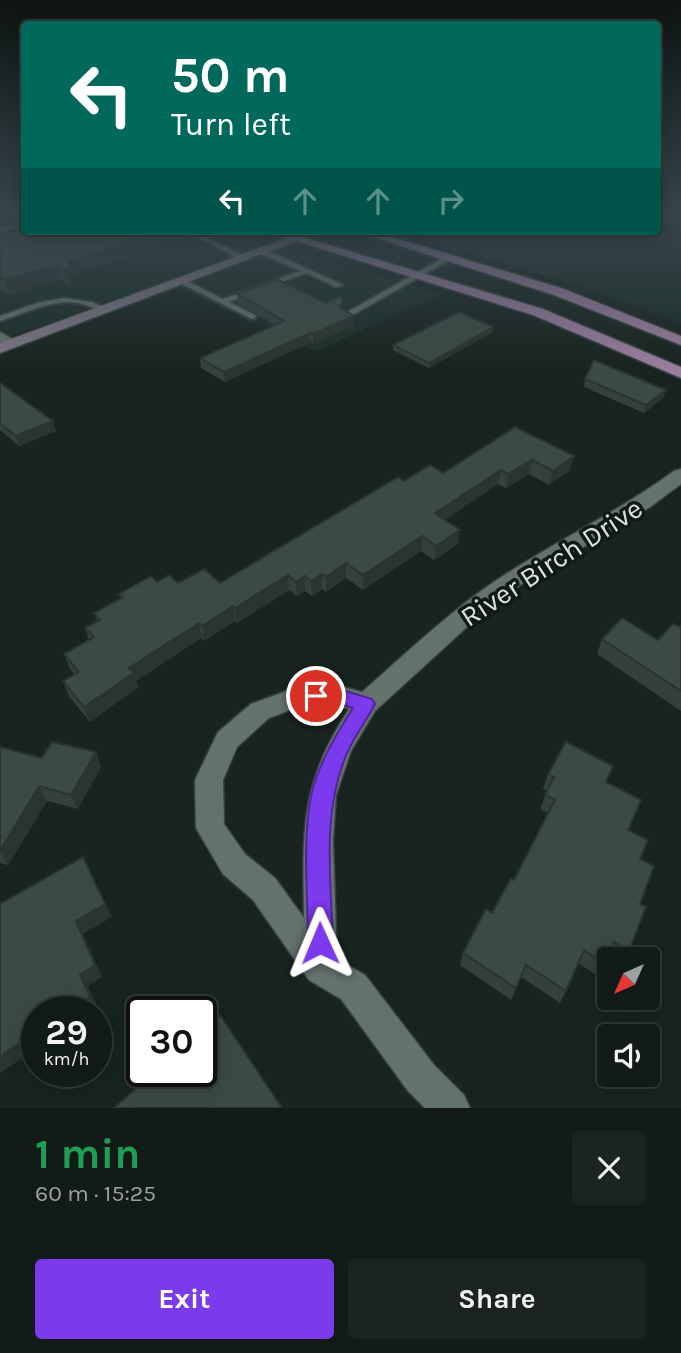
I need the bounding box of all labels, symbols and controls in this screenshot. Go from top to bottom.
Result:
text: 50 m [171,47,289,104]
icon: left [56,49,147,140]
text: Turn left [171,106,291,143]
icon: left [213,182,251,220]
icon: ahead [286,182,324,220]
icon: ahead [359,182,397,220]
icon: right [432,182,470,220]
street label: River Birch Drive [454,491,648,633]
pin [286,666,346,726]
icon: arrive [297,677,335,715]
position arrow [283,906,357,980]
north arrow [597,947,660,1010]
map controls [597,947,660,1087]
speed limit sign: 30 [126,996,217,1087]
text: 29 [45,1012,88,1053]
button: sound [597,1024,660,1087]
text: km/h [44,1048,89,1070]
text: 1 min [35,1129,140,1179]
button: close [572,1131,646,1205]
text: 60 m · 15:25 [35,1180,156,1207]
button: Exit [35,1259,334,1339]
button: Share [348,1259,646,1339]

